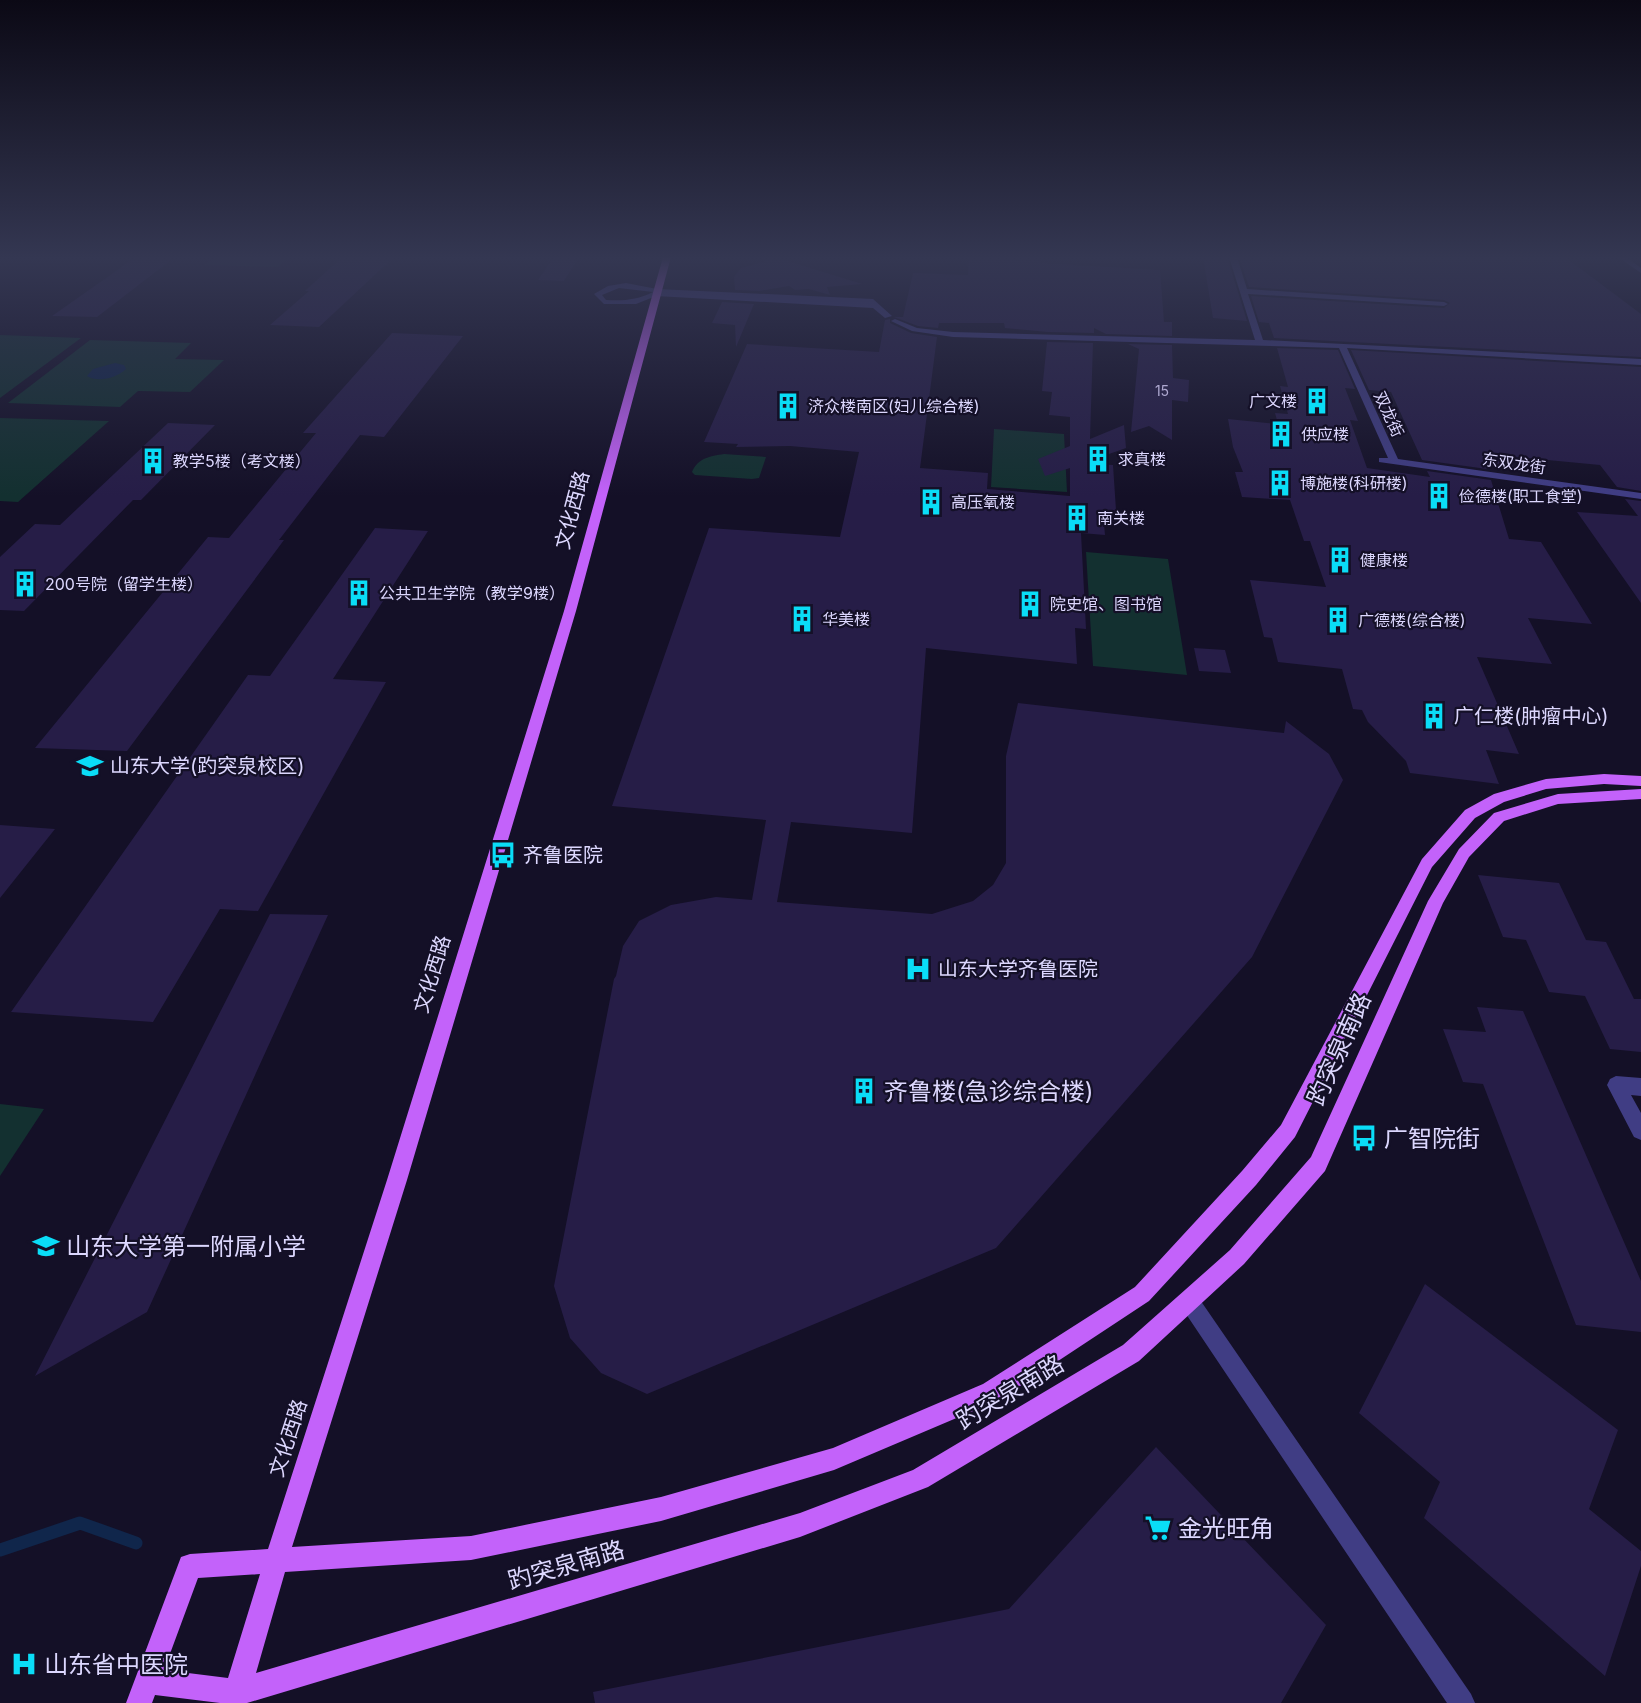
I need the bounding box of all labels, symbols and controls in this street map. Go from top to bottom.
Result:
house number: 15 [1155,382,1169,399]
building icon: 广文楼 [1302,386,1332,416]
street label: 双龙街 [1370,388,1408,440]
building icon: 济众楼南区(妇儿综合楼) [773,391,803,421]
place label: 广文楼 [1249,391,1297,411]
place label: 济众楼南区(妇儿综合楼) [808,396,980,416]
building icon: 供应楼 [1266,419,1296,449]
place label: 供应楼 [1301,424,1349,444]
building icon: 求真楼 [1083,444,1113,474]
building icon: 教学5楼（考文楼） [138,446,168,476]
place label: 求真楼 [1118,449,1166,469]
street label: 东双龙街 [1481,449,1547,477]
place label: 教学5楼（考文楼） [173,451,311,471]
street label: 文化西路 [550,468,594,552]
building icon: 博施楼(科研楼) [1265,468,1295,498]
place label: 博施楼(科研楼) [1300,473,1408,493]
building icon: 俭德楼(职工食堂) [1424,481,1454,511]
place label: 俭德楼(职工食堂) [1459,486,1583,506]
building icon: 高压氧楼 [916,487,946,517]
place label: 高压氧楼 [951,492,1015,512]
building icon: 南关楼 [1062,503,1092,533]
place label: 南关楼 [1097,508,1145,528]
building icon: 健康楼 [1325,545,1355,575]
place label: 健康楼 [1360,550,1408,570]
building icon: 200号院（留学生楼） [10,569,40,599]
place label: 200号院（留学生楼） [45,574,203,594]
building icon: 公共卫生学院（教学9楼） [344,578,374,608]
place label: 公共卫生学院（教学9楼） [379,583,565,603]
building icon: 院史馆、图书馆 [1015,589,1045,619]
place label: 院史馆、图书馆 [1050,594,1162,614]
building icon: 华美楼 [787,604,817,634]
building icon: 广德楼(综合楼) [1323,605,1353,635]
place label: 华美楼 [822,609,870,629]
place label: 广德楼(综合楼) [1358,610,1466,630]
building icon: 广仁楼(肿瘤中心) [1419,701,1449,731]
place label: 广仁楼(肿瘤中心) [1454,704,1609,728]
school or university icon: 山东大学(趵突泉校区) [75,751,105,781]
place label: 山东大学(趵突泉校区) [110,754,305,778]
bus stop icon: 齐鲁医院 [488,840,518,870]
place label: 齐鲁医院 [523,843,603,867]
street label: 文化西路 [409,932,455,1016]
hospital icon: 山东大学齐鲁医院 [903,954,933,984]
place label: 山东大学齐鲁医院 [938,957,1098,981]
street label: 趵突泉南路 [1301,988,1377,1110]
building icon: 齐鲁楼(急诊综合楼) [849,1076,879,1106]
place label: 齐鲁楼(急诊综合楼) [884,1077,1094,1106]
bus stop icon: 广智院街 [1349,1123,1379,1153]
place label: 广智院街 [1384,1124,1480,1153]
school or university icon: 山东大学第一附属小学 [31,1231,61,1261]
place label: 山东大学第一附属小学 [66,1232,306,1261]
street label: 趵突泉南路 [951,1349,1069,1435]
street label: 文化西路 [264,1396,312,1480]
supermarket icon: 金光旺角 [1143,1513,1173,1543]
place label: 金光旺角 [1178,1514,1274,1543]
street label: 趵突泉南路 [504,1535,628,1595]
hospital icon: 山东省中医院 [9,1649,39,1679]
place label: 山东省中医院 [44,1650,188,1679]

